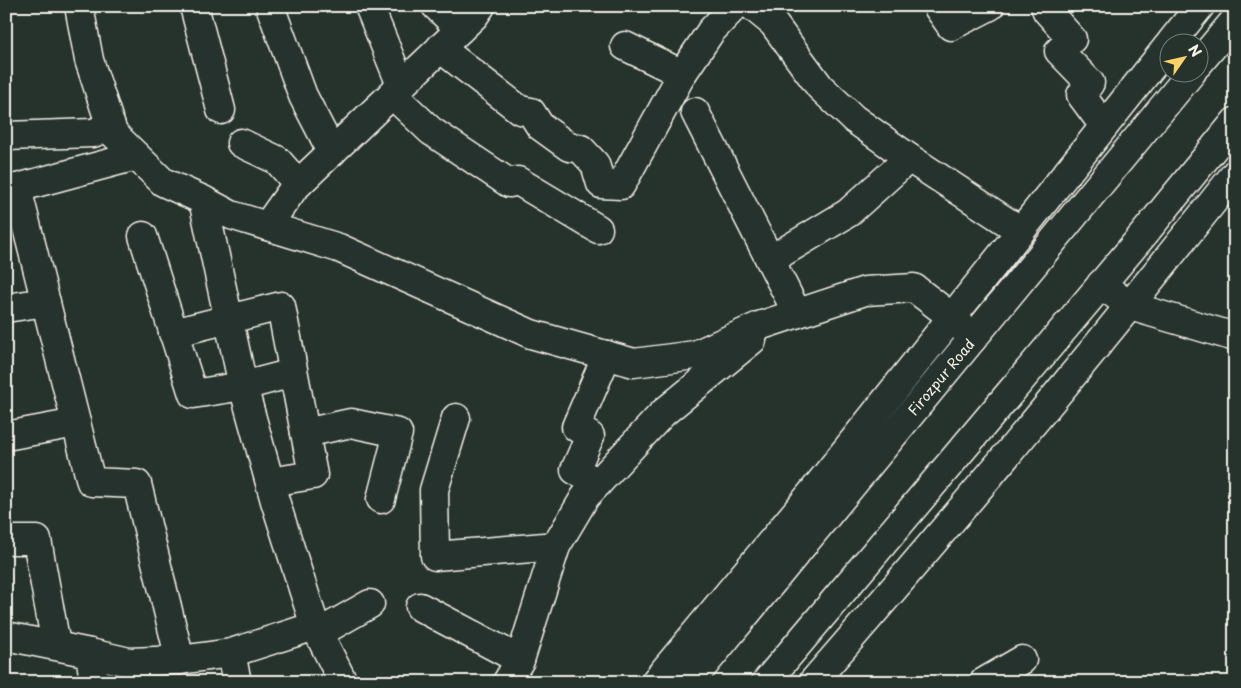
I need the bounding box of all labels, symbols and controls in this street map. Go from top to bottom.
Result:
north arrow [1158,32,1208,82]
text: N [1183,40,1207,61]
street label: Firozpur Road [903,334,979,420]

